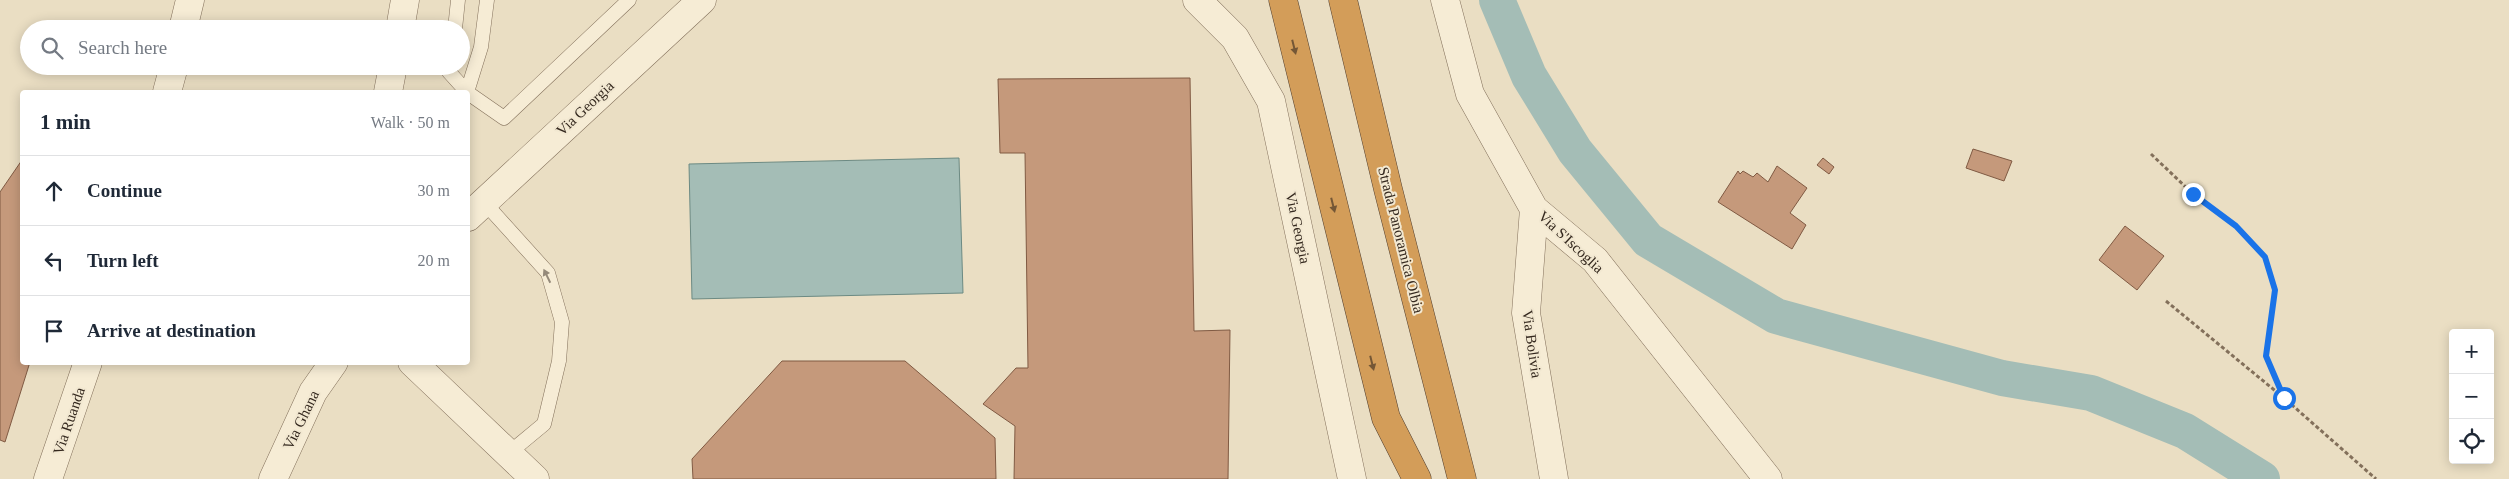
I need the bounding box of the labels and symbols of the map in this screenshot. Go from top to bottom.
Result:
one-way arrow [1291,40,1299,55]
street label: Via Georgia [553,77,617,139]
street label: Strada Panoramica Olbia [1375,165,1427,315]
route end [2182,183,2205,206]
street label: Via Georgia [1283,191,1313,265]
one-way arrow [1329,198,1337,213]
street label: Via S'Iscoglia [1535,208,1607,276]
one-way arrow [543,269,551,283]
street label: Via Bolivia [1519,309,1545,379]
one-way arrow [1368,355,1376,370]
street label: Via Ruanda [50,385,88,457]
route start [2273,387,2296,410]
street label: Via Ghana [280,388,322,452]

